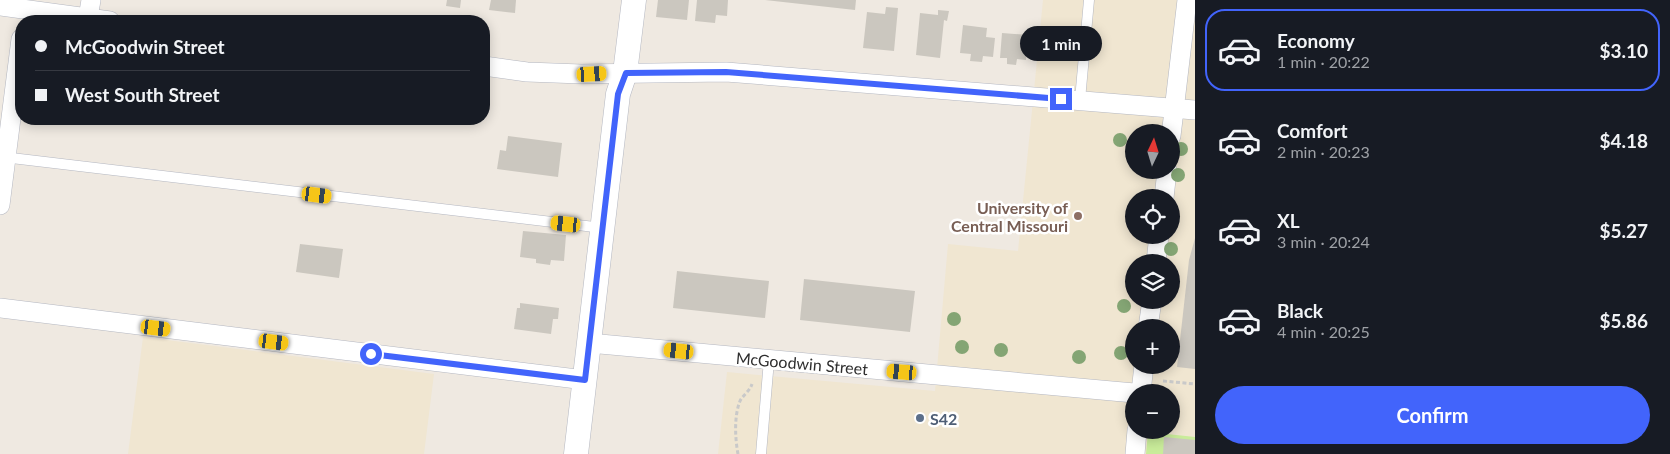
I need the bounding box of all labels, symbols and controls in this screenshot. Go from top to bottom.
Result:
callout: 1 min [1020,27,1102,62]
icon: car [1217,28,1262,73]
text: Economy [1277,29,1355,52]
text: 1 min [1041,34,1081,53]
text: McGoodwin Street [65,35,225,58]
text: $3.10 [1599,39,1648,62]
text: 1 min · 20:22 [1277,52,1370,71]
car [576,66,607,82]
text: West South Street [65,83,220,106]
route end [1050,88,1072,110]
icon: car [1217,118,1262,163]
text: Comfort [1277,119,1348,142]
north arrow [1125,124,1180,179]
map controls [1125,124,1180,439]
text: $4.18 [1599,129,1648,152]
text: 2 min · 20:23 [1277,142,1370,161]
car [301,186,332,204]
button: locate [1125,189,1180,244]
place label: University of Central Missouri [951,198,1068,235]
icon: car [1217,208,1262,253]
text: XL [1277,209,1300,232]
marker: University of Central Missouri [1072,210,1084,222]
car [550,215,581,233]
text: $5.27 [1599,219,1648,242]
text: 3 min · 20:24 [1277,232,1370,251]
button: layers [1125,254,1180,309]
icon: car [1217,298,1262,343]
text: Black [1277,299,1323,322]
text: $5.86 [1599,309,1648,332]
car [140,319,171,337]
button: + [1125,319,1180,374]
text: 4 min · 20:25 [1277,322,1370,341]
car [258,333,289,351]
car [663,342,694,360]
route start [360,343,382,365]
street label: McGoodwin Street [735,348,869,378]
car [886,363,917,381]
button: − [1125,384,1180,439]
button: Confirm [1215,386,1650,444]
place label: S42 [930,409,957,428]
marker: S42 [914,412,926,424]

